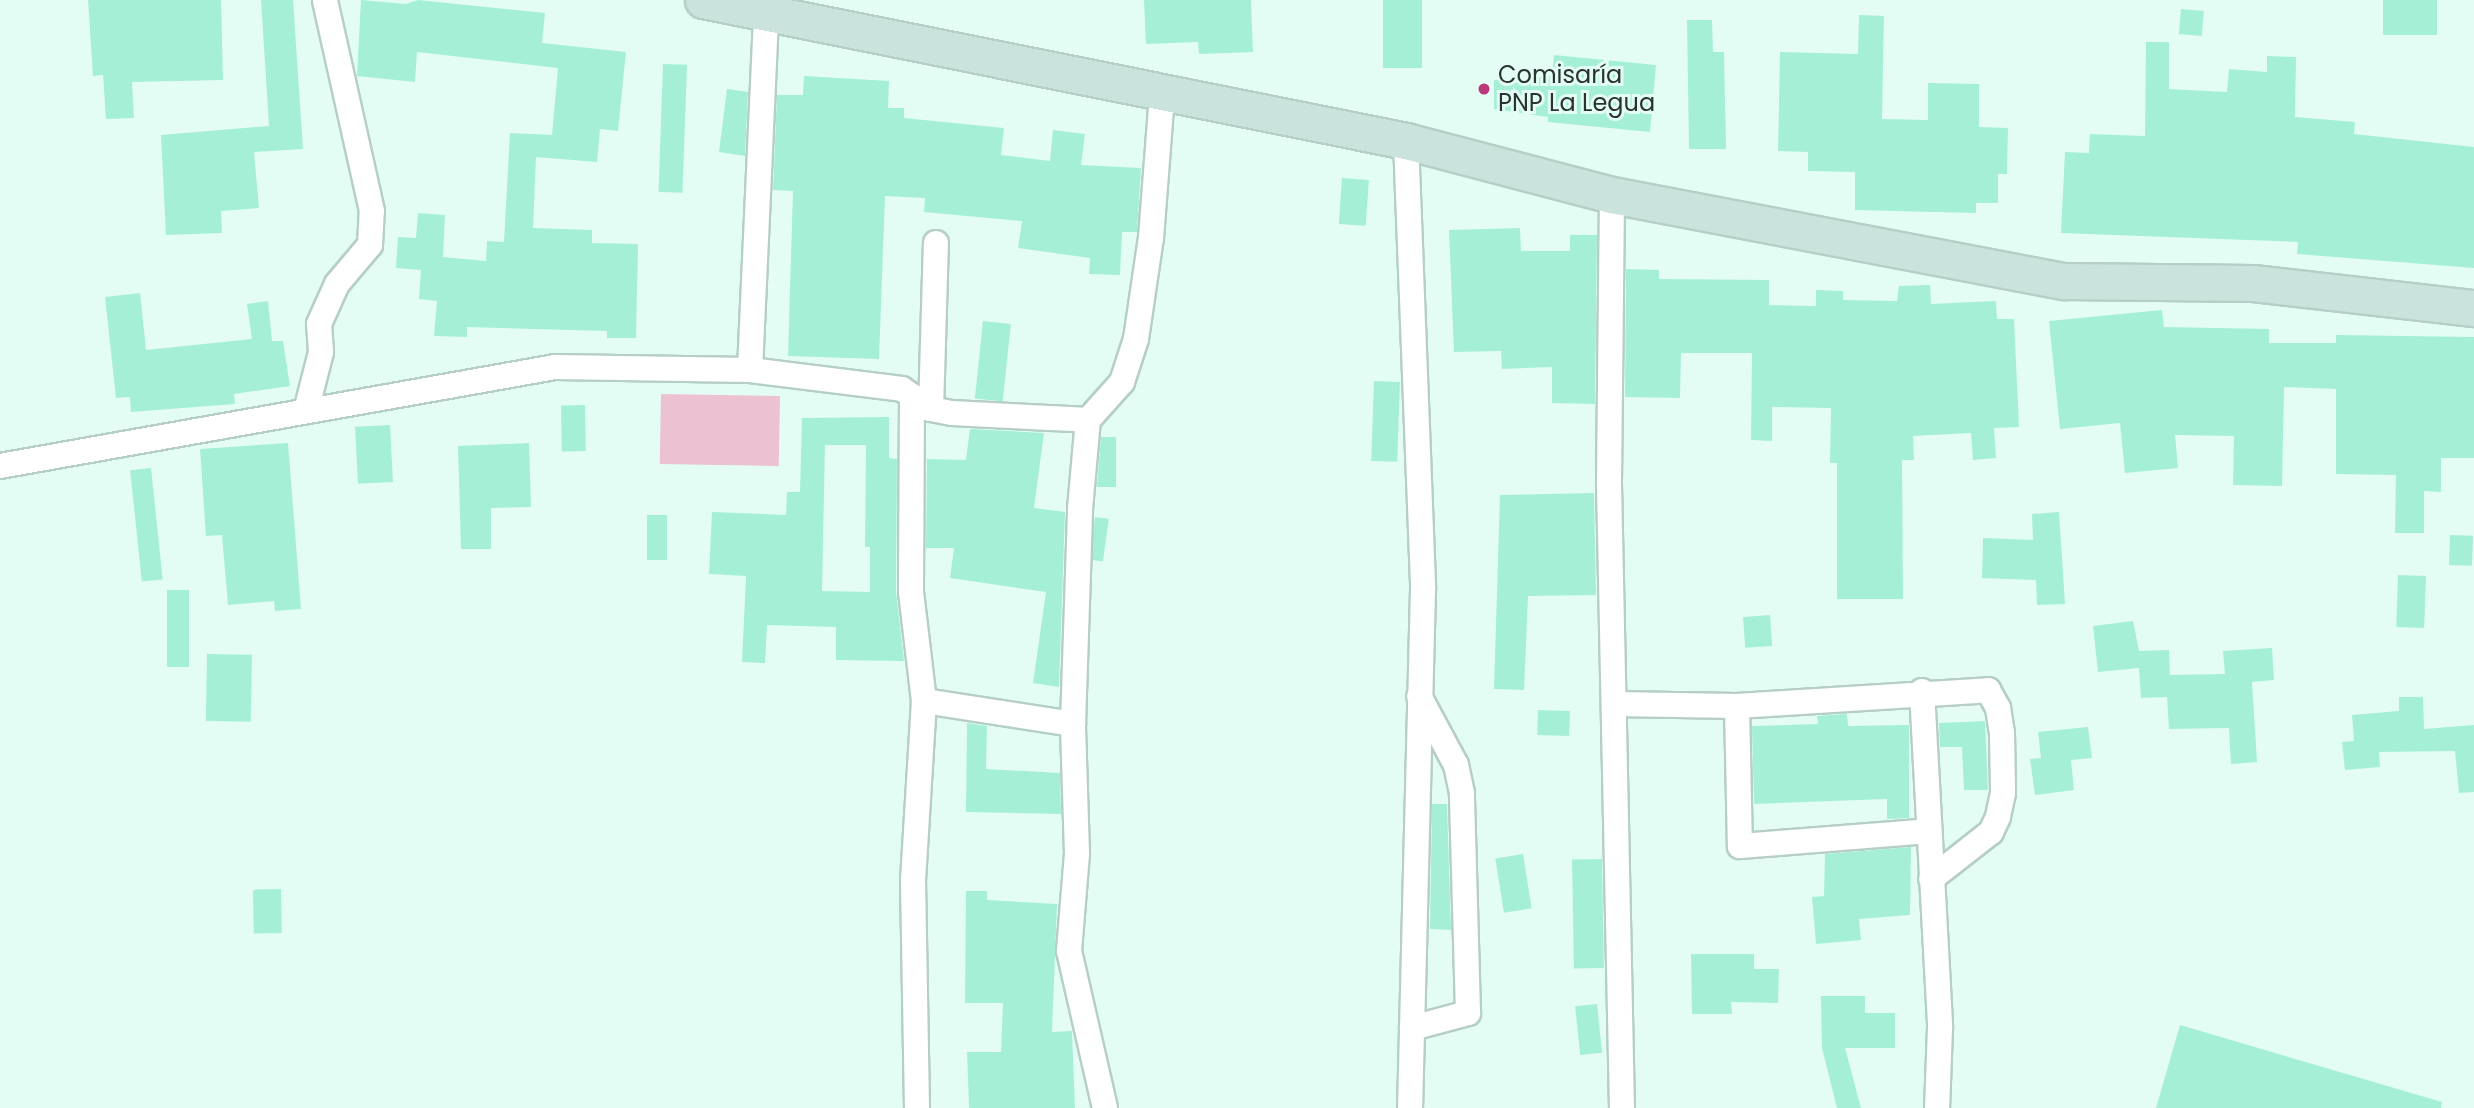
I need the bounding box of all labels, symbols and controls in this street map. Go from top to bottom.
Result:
place label: Comisaría PNP La Legua [1498,61,1655,117]
marker: Comisaría PNP La Legua [1476,81,1492,97]

